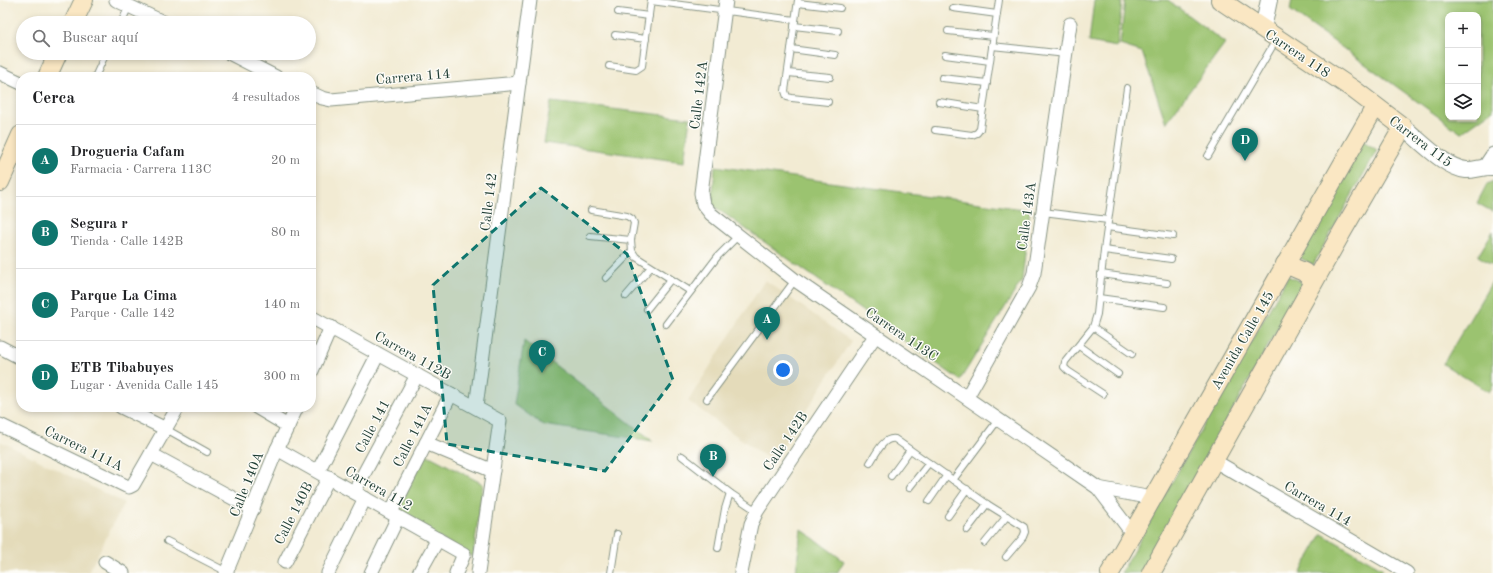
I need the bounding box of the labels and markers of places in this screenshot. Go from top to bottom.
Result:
pin: D [1232,128,1258,161]
pin: A [754,307,780,340]
pin: C [529,340,555,373]
pin: B [700,444,726,477]

